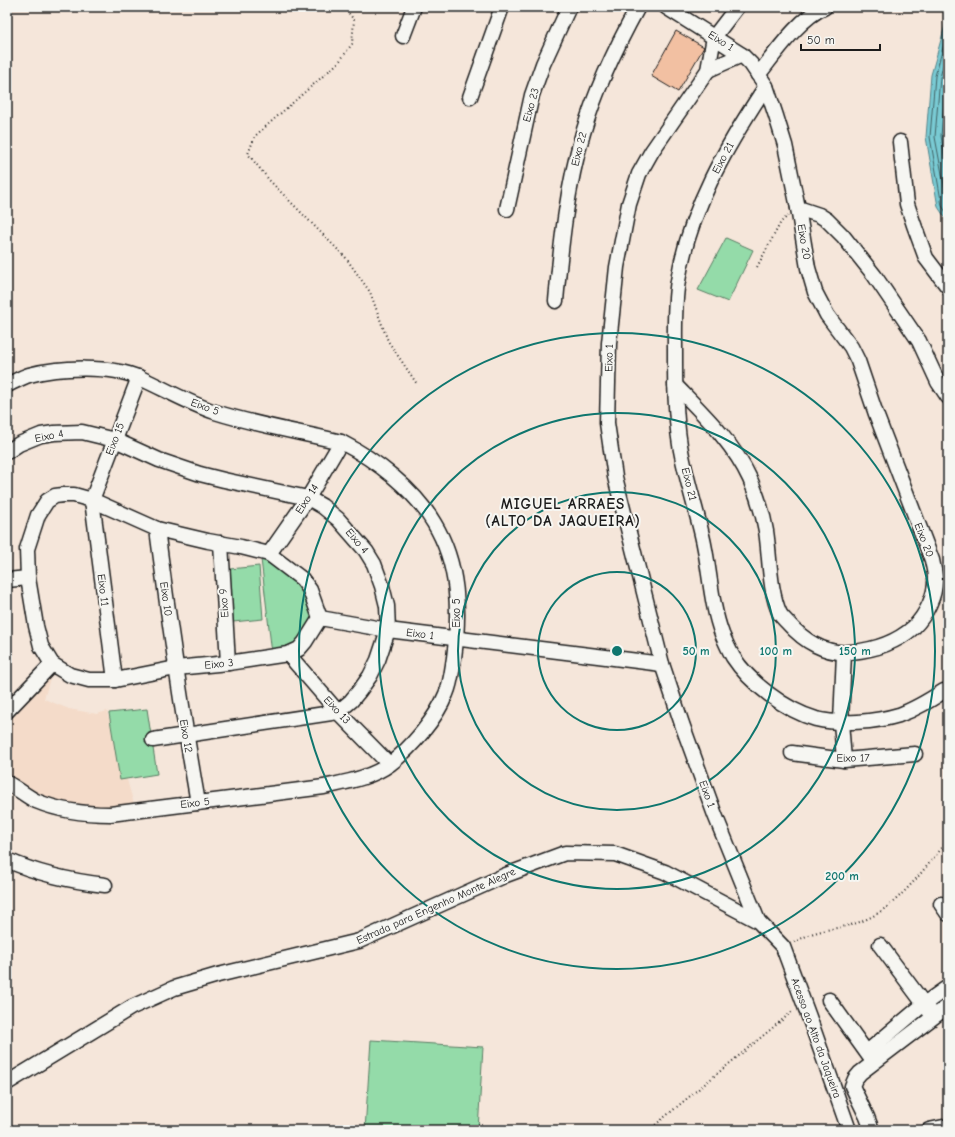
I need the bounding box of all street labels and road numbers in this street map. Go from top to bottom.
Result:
street label: Eixo 1 [706,28,736,54]
street label: Eixo 23 [520,86,542,124]
street label: Eixo 22 [568,130,590,168]
street label: Eixo 21 [709,140,737,176]
street label: Eixo 20 [794,223,814,261]
street label: Eixo 1 [602,344,616,372]
street label: Eixo 5 [189,396,221,418]
street label: Eixo 15 [103,421,127,457]
street label: Eixo 4 [34,427,64,445]
street label: Eixo 21 [679,466,699,502]
street label: Eixo 14 [292,482,322,516]
street label: Eixo 20 [911,521,937,559]
street label: Eixo 4 [343,526,371,556]
street label: Eixo 11 [95,573,111,607]
street label: Eixo 10 [157,581,175,617]
street label: Eixo 9 [216,588,232,618]
street label: Eixo 5 [450,598,463,628]
street label: Eixo 1 [405,626,435,642]
street label: Eixo 3 [204,656,234,672]
street label: Eixo 13 [321,693,353,727]
street label: Eixo 12 [177,718,195,754]
street label: Eixo 17 [836,751,870,765]
street label: Eixo 1 [696,779,718,809]
street label: Eixo 5 [180,795,210,811]
street label: Estrada para Engenho Monte Alegre [354,865,518,947]
street label: Acesso ao Alto da Jaqueira [788,976,844,1100]

